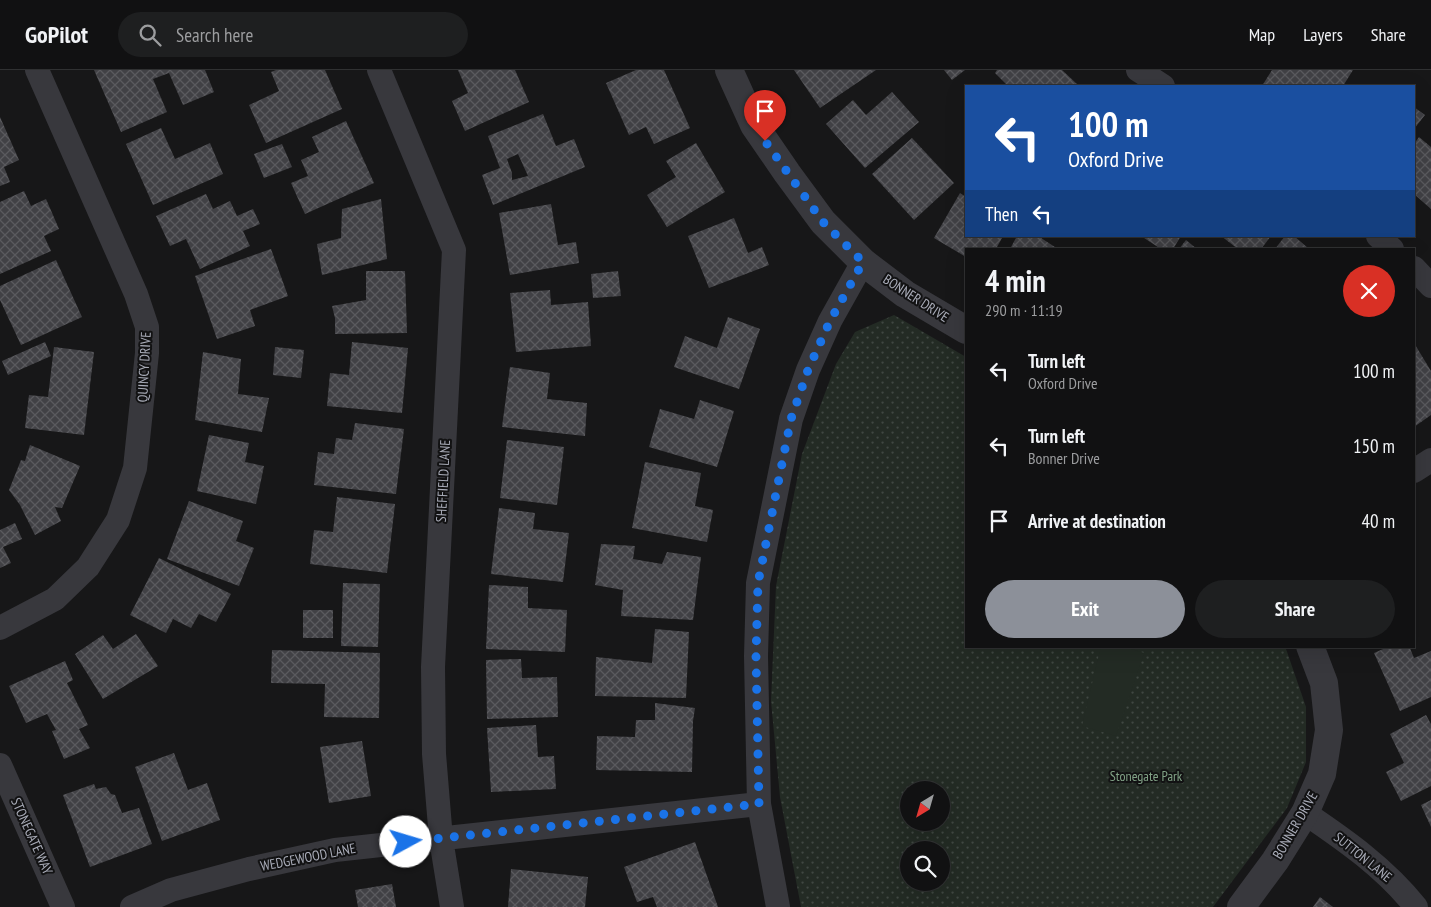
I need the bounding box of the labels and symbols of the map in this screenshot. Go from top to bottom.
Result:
pin [744,90,786,141]
street label: BONNER DRIVE [880,270,952,326]
street label: QUINCY DRIVE [133,331,155,403]
street label: SHEFFIELD LANE [432,439,454,523]
park label: Stonegate Park [1110,767,1183,785]
north arrow [900,781,950,831]
street label: BONNER DRIVE [1268,788,1322,862]
street label: STONEGATE WAY [7,795,57,878]
position arrow [379,815,431,867]
street label: SUTTON LANE [1330,828,1396,886]
street label: WEDGEWOOD LANE [259,839,357,875]

